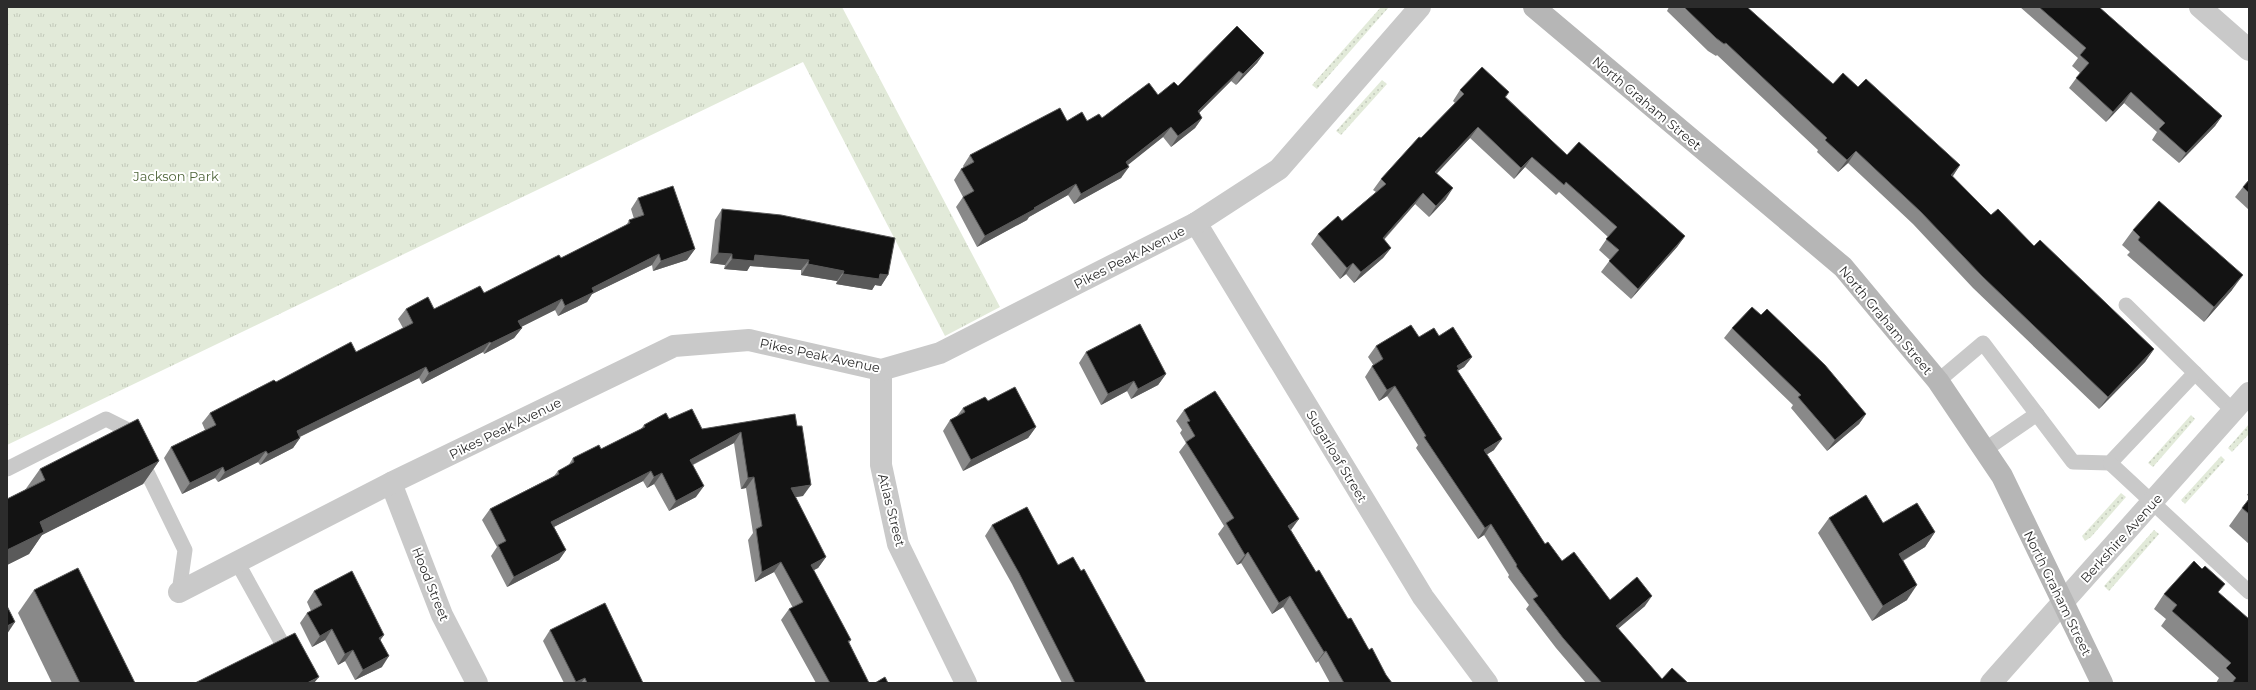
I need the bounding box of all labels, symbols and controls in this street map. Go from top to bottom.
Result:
street label: North Graham Street [1589,53,1705,153]
park label: Jackson Park [132,168,219,184]
street label: Pikes Peak Avenue [1071,222,1187,292]
street label: North Graham Street [1836,262,1936,378]
street label: Pikes Peak Avenue [758,334,882,376]
street label: Pikes Peak Avenue [446,394,564,462]
street label: Sugarloaf Street [1303,407,1371,505]
street label: Atlas Street [875,472,909,548]
street label: Berkshire Avenue [2077,490,2165,586]
street label: North Graham Street [2021,528,2095,658]
street label: Hood Street [409,545,453,623]

